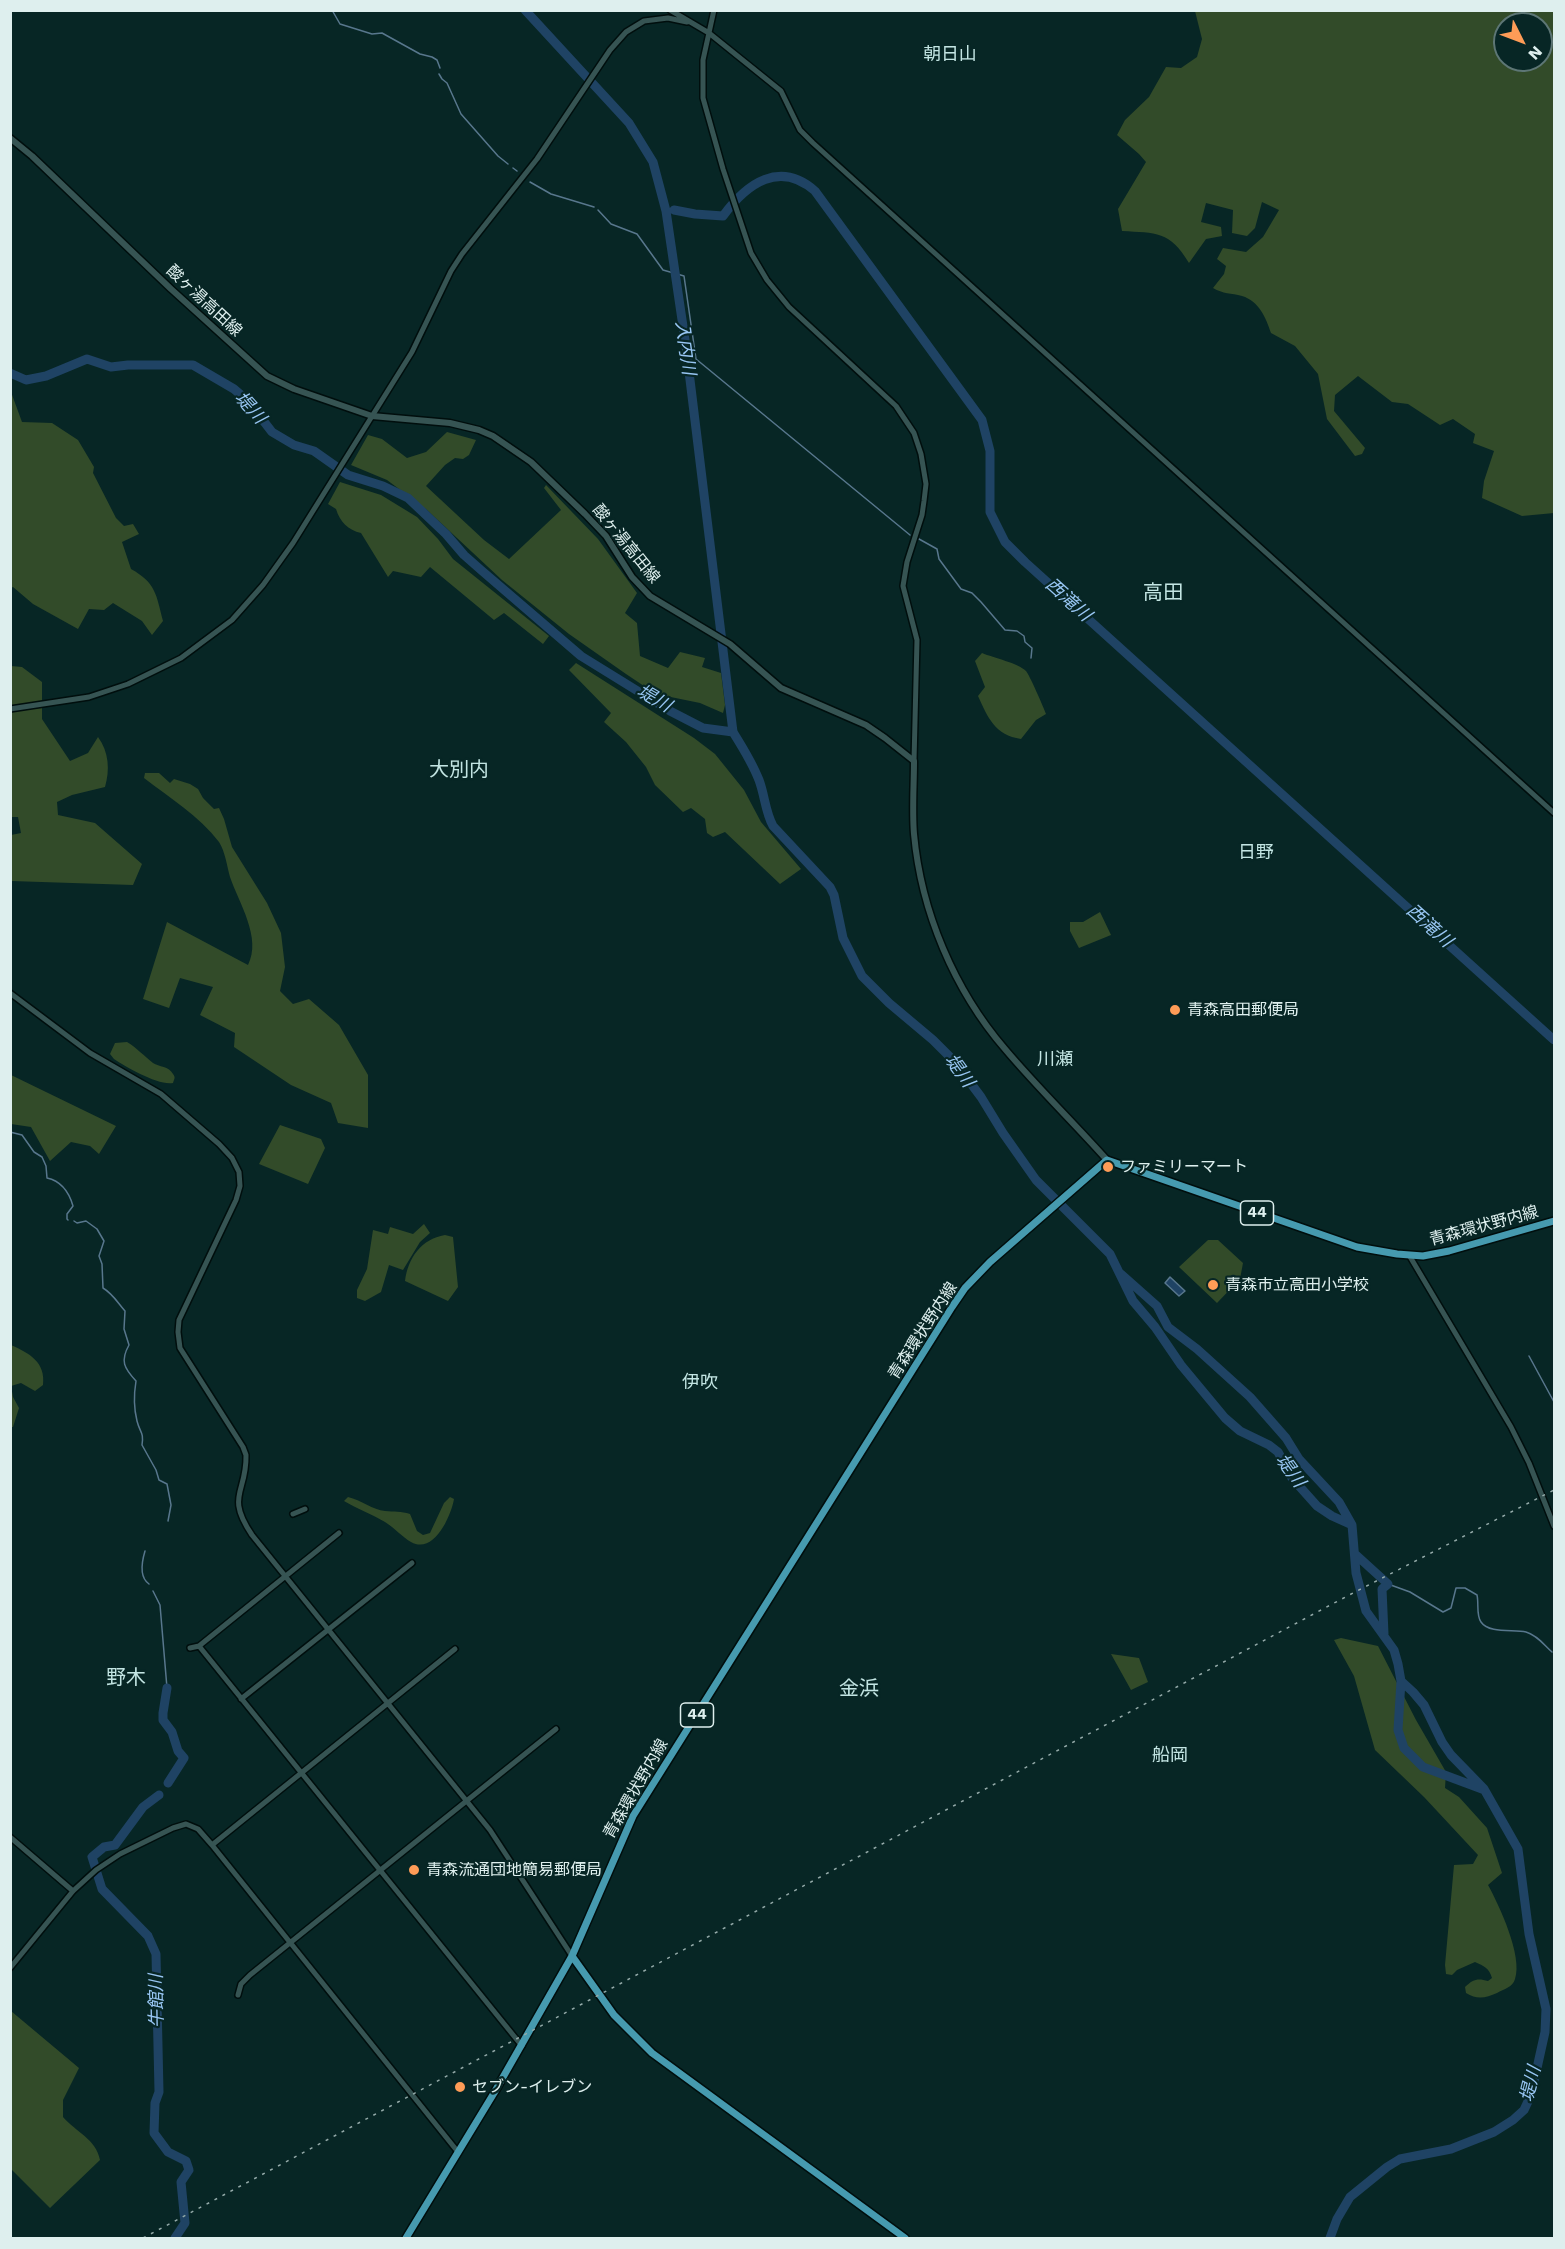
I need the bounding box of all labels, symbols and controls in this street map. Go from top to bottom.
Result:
north arrow [1493,12,1553,72]
text: N [1524,42,1546,64]
district label: 朝日山 [923,44,977,66]
street label: 酸ヶ湯高田線 [162,261,246,341]
water label: 入内川 [671,320,699,376]
water label: 堤川 [230,387,270,429]
street label: 酸ヶ湯高田線 [588,501,664,587]
water label: 西滝川 [1041,574,1095,626]
district label: 高田 [1143,581,1183,605]
water label: 堤川 [633,681,675,717]
district label: 大別内 [429,758,489,782]
district label: 日野 [1238,842,1274,864]
water label: 西滝川 [1402,900,1456,952]
place label: 青森高田郵便局 [1187,1000,1299,1020]
marker: 青森高田郵便局 [1168,1003,1182,1017]
district label: 川瀬 [1037,1049,1073,1071]
water label: 堤川 [940,1050,978,1092]
place label: ファミリーマート [1120,1157,1248,1177]
marker: ファミリーマート [1101,1160,1115,1174]
road number: 44 [1240,1201,1274,1225]
street label: 青森環状野内線 [1427,1202,1541,1250]
place label: 青森市立高田小学校 [1225,1275,1369,1295]
marker: 青森市立高田小学校 [1206,1278,1220,1292]
street label: 青森環状野内線 [884,1279,962,1383]
district label: 伊吹 [682,1372,718,1394]
water label: 堤川 [1271,1450,1309,1492]
district label: 野木 [106,1666,146,1690]
district label: 金浜 [839,1677,879,1701]
road number: 44 [680,1703,714,1727]
street label: 青森環状野内線 [600,1736,672,1842]
district label: 船岡 [1152,1745,1188,1767]
place label: 青森流通団地簡易郵便局 [426,1860,602,1880]
marker: 青森流通団地簡易郵便局 [407,1863,421,1877]
water label: 牛館川 [146,1974,168,2028]
water label: 堤川 [1516,2064,1546,2104]
place label: セブン-イレブン [472,2077,592,2097]
marker: セブン-イレブン [453,2080,467,2094]

